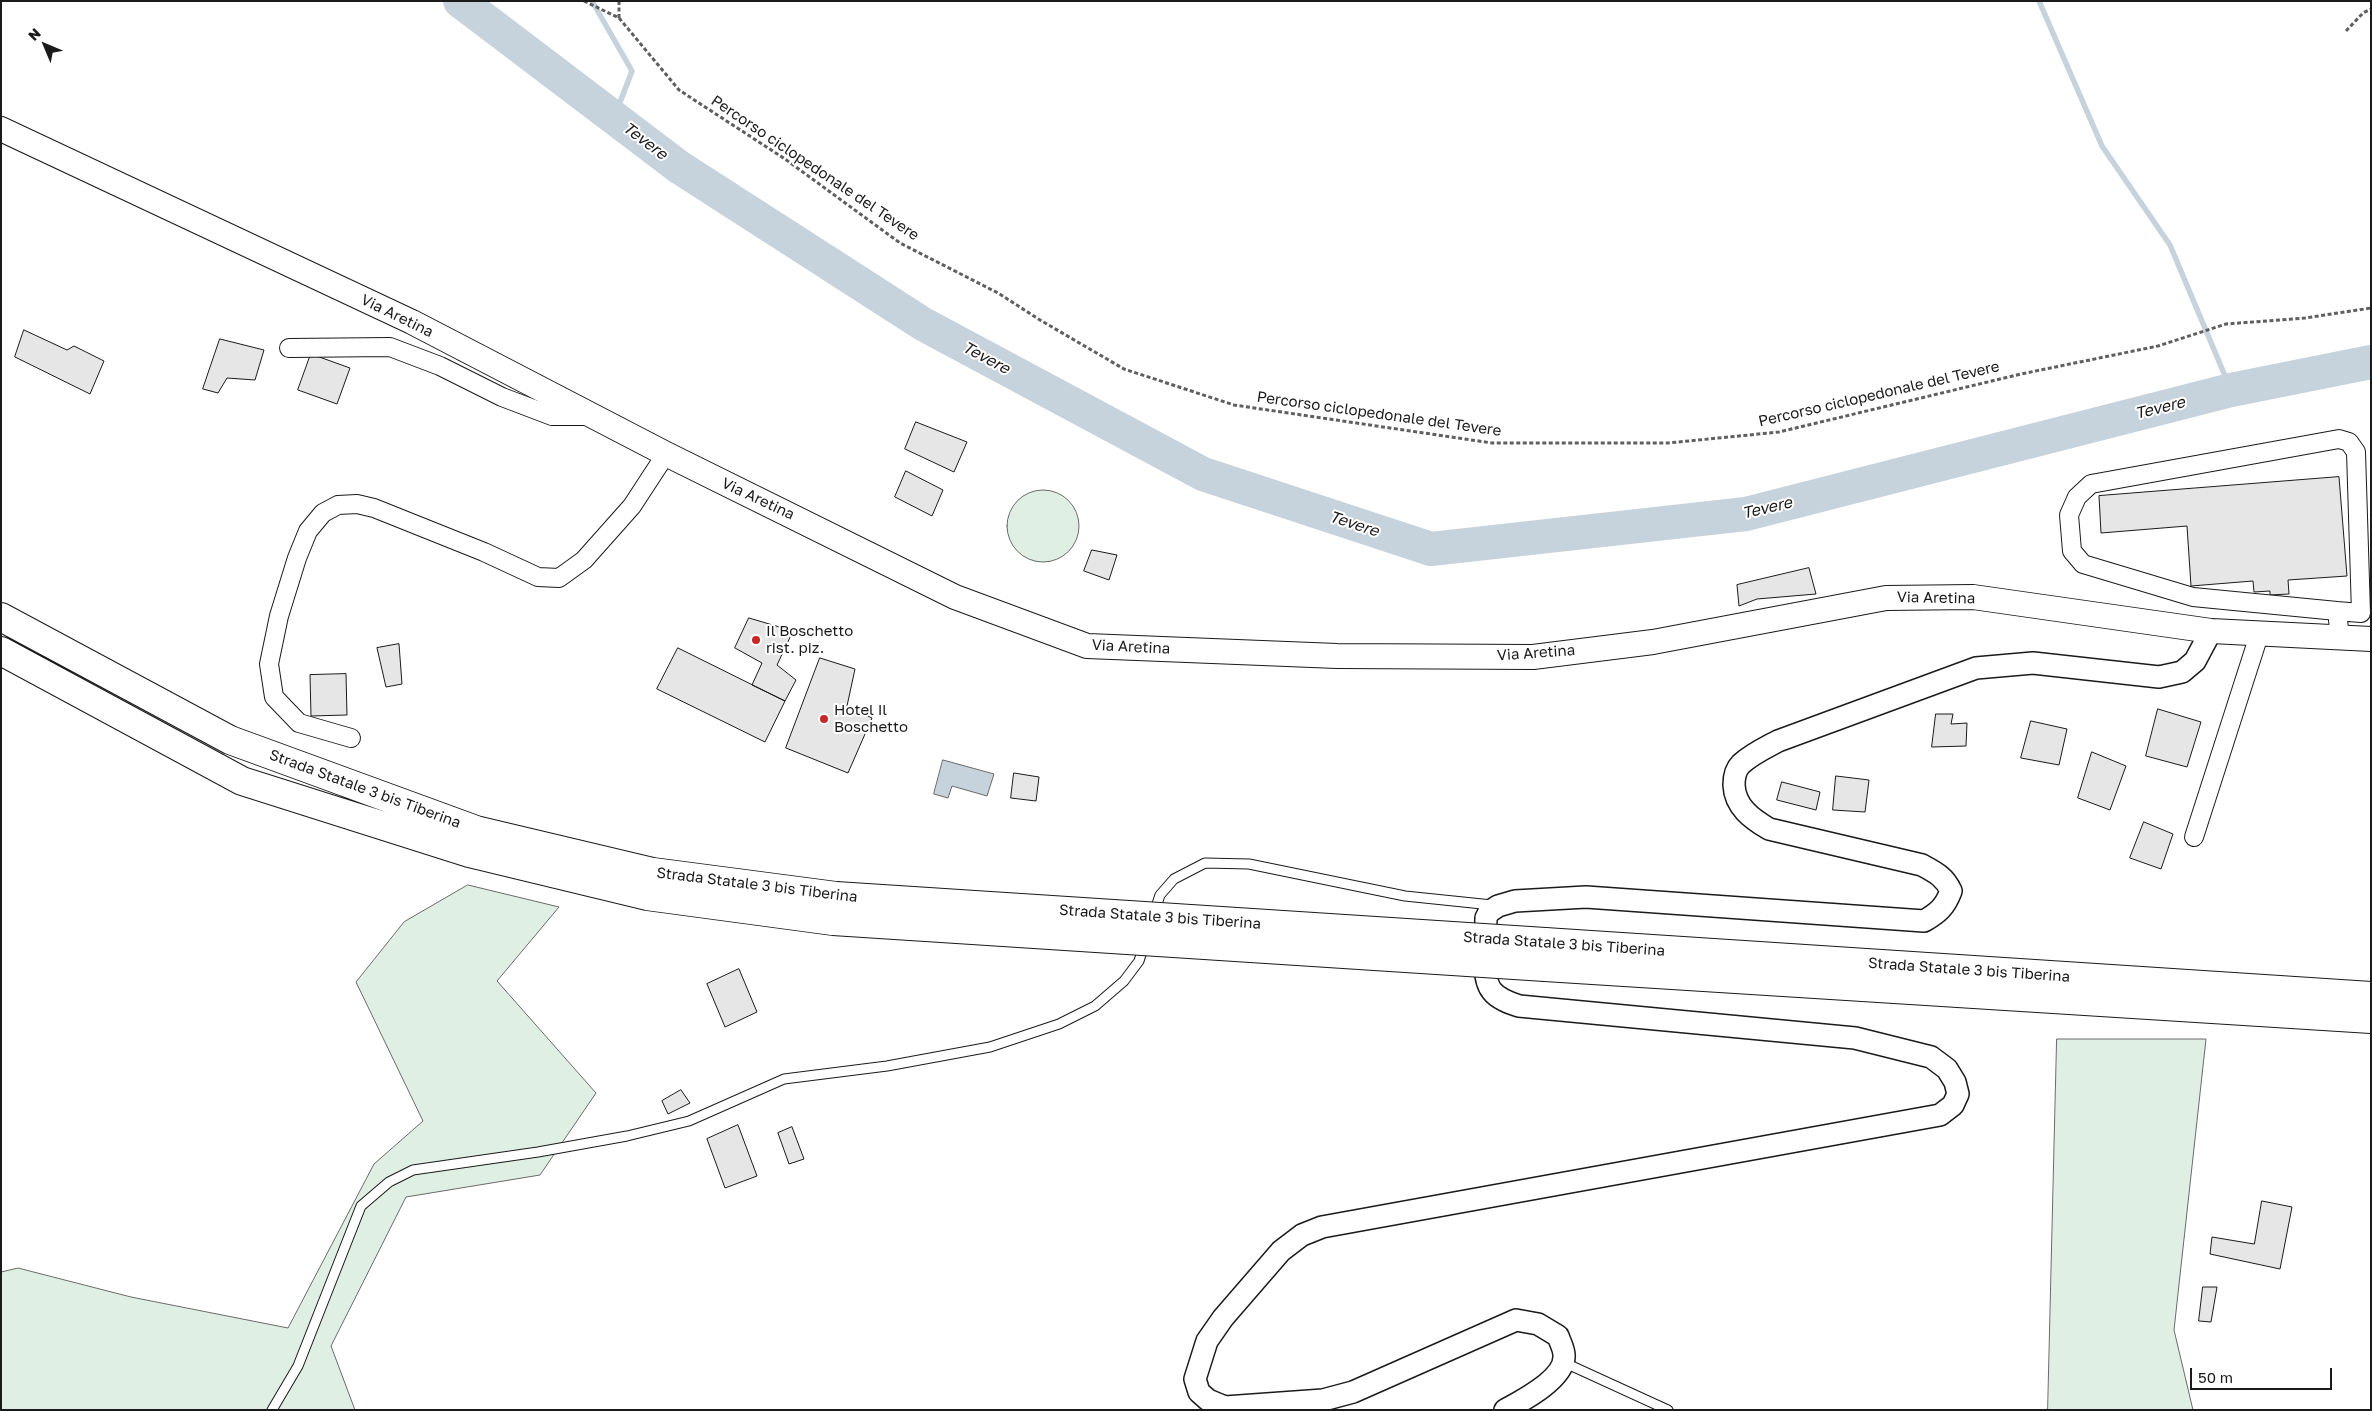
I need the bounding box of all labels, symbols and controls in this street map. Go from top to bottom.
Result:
north arrow [20,20,70,70]
text: N [24,24,44,44]
street label: Percorso ciclopedonale del Tevere [708,92,922,244]
water label: Tevere [619,118,671,164]
street label: Via Aretina [358,291,436,341]
water label: Tevere [959,338,1013,378]
street label: Percorso ciclopedonale del Tevere [1757,357,2001,431]
street label: Percorso ciclopedonale del Tevere [1256,388,1502,440]
water label: Tevere [2133,393,2187,423]
street label: Via Aretina [719,474,797,524]
water label: Tevere [1740,493,1794,523]
water label: Tevere [1327,507,1381,541]
street label: Via Aretina [1897,588,1975,608]
place label: Il Boschetto rist. piz. [766,622,853,657]
marker: Il Boschetto rist. piz. [750,634,762,646]
street label: Via Aretina [1091,636,1171,658]
street label: Via Aretina [1496,641,1576,665]
place label: Hotel Il Boschetto [834,701,908,736]
marker: Hotel Il Boschetto [818,713,830,725]
street label: Strada Statale 3 bis Tiberina [267,746,463,832]
street label: Strada Statale 3 bis Tiberina [655,864,859,906]
street label: Strada Statale 3 bis Tiberina [1058,901,1262,933]
street label: Strada Statale 3 bis Tiberina [1462,928,1666,960]
street label: Strada Statale 3 bis Tiberina [1867,954,2071,986]
scale bar [2192,1358,2334,1390]
text: 50 m [2198,1368,2233,1386]

